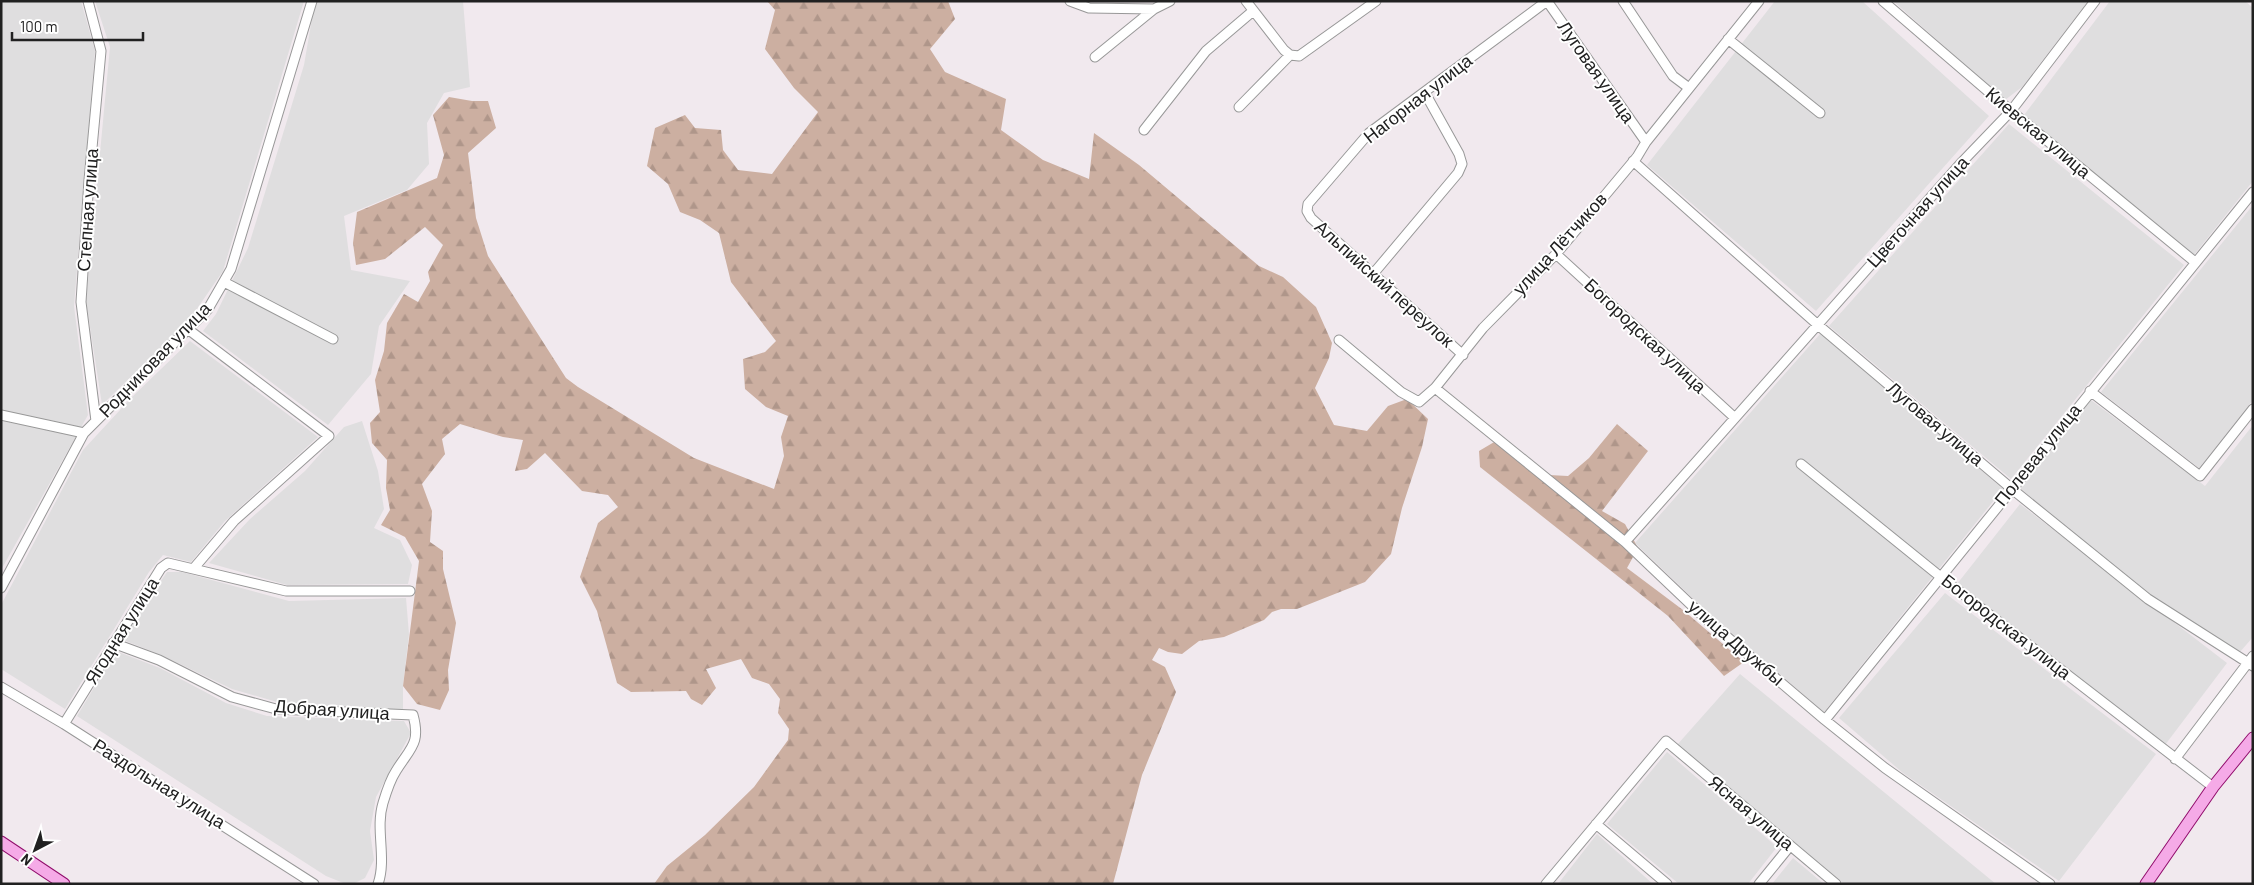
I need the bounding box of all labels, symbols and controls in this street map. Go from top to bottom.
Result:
scale bar [12,10,144,42]
street label: Луговая улица [1554,16,1641,127]
text: 100 m [20,17,58,35]
street label: Нагорная улица [1359,48,1477,148]
street label: Киевская улица [1982,82,2096,183]
street label: Степная улица [72,147,102,272]
street label: Цветочная улица [1862,151,1974,271]
street label: улица Лётчиков [1508,188,1611,299]
street label: Альпийский переулок [1311,215,1459,351]
street label: Богородская улица [1580,273,1712,398]
street label: Родниковая улица [94,296,216,421]
street label: Луговая улица [1883,376,1989,471]
street label: Полевая улица [1989,398,2086,510]
street label: Богородская улица [1937,569,2077,684]
street label: Ягодная улица [79,572,163,688]
street label: улица Дружбы [1684,595,1789,690]
street label: Добрая улица [274,694,391,724]
street label: Раздольная улица [89,734,231,833]
street label: Ясная улица [1704,770,1800,855]
north arrow [10,825,60,875]
text: N [17,851,35,870]

